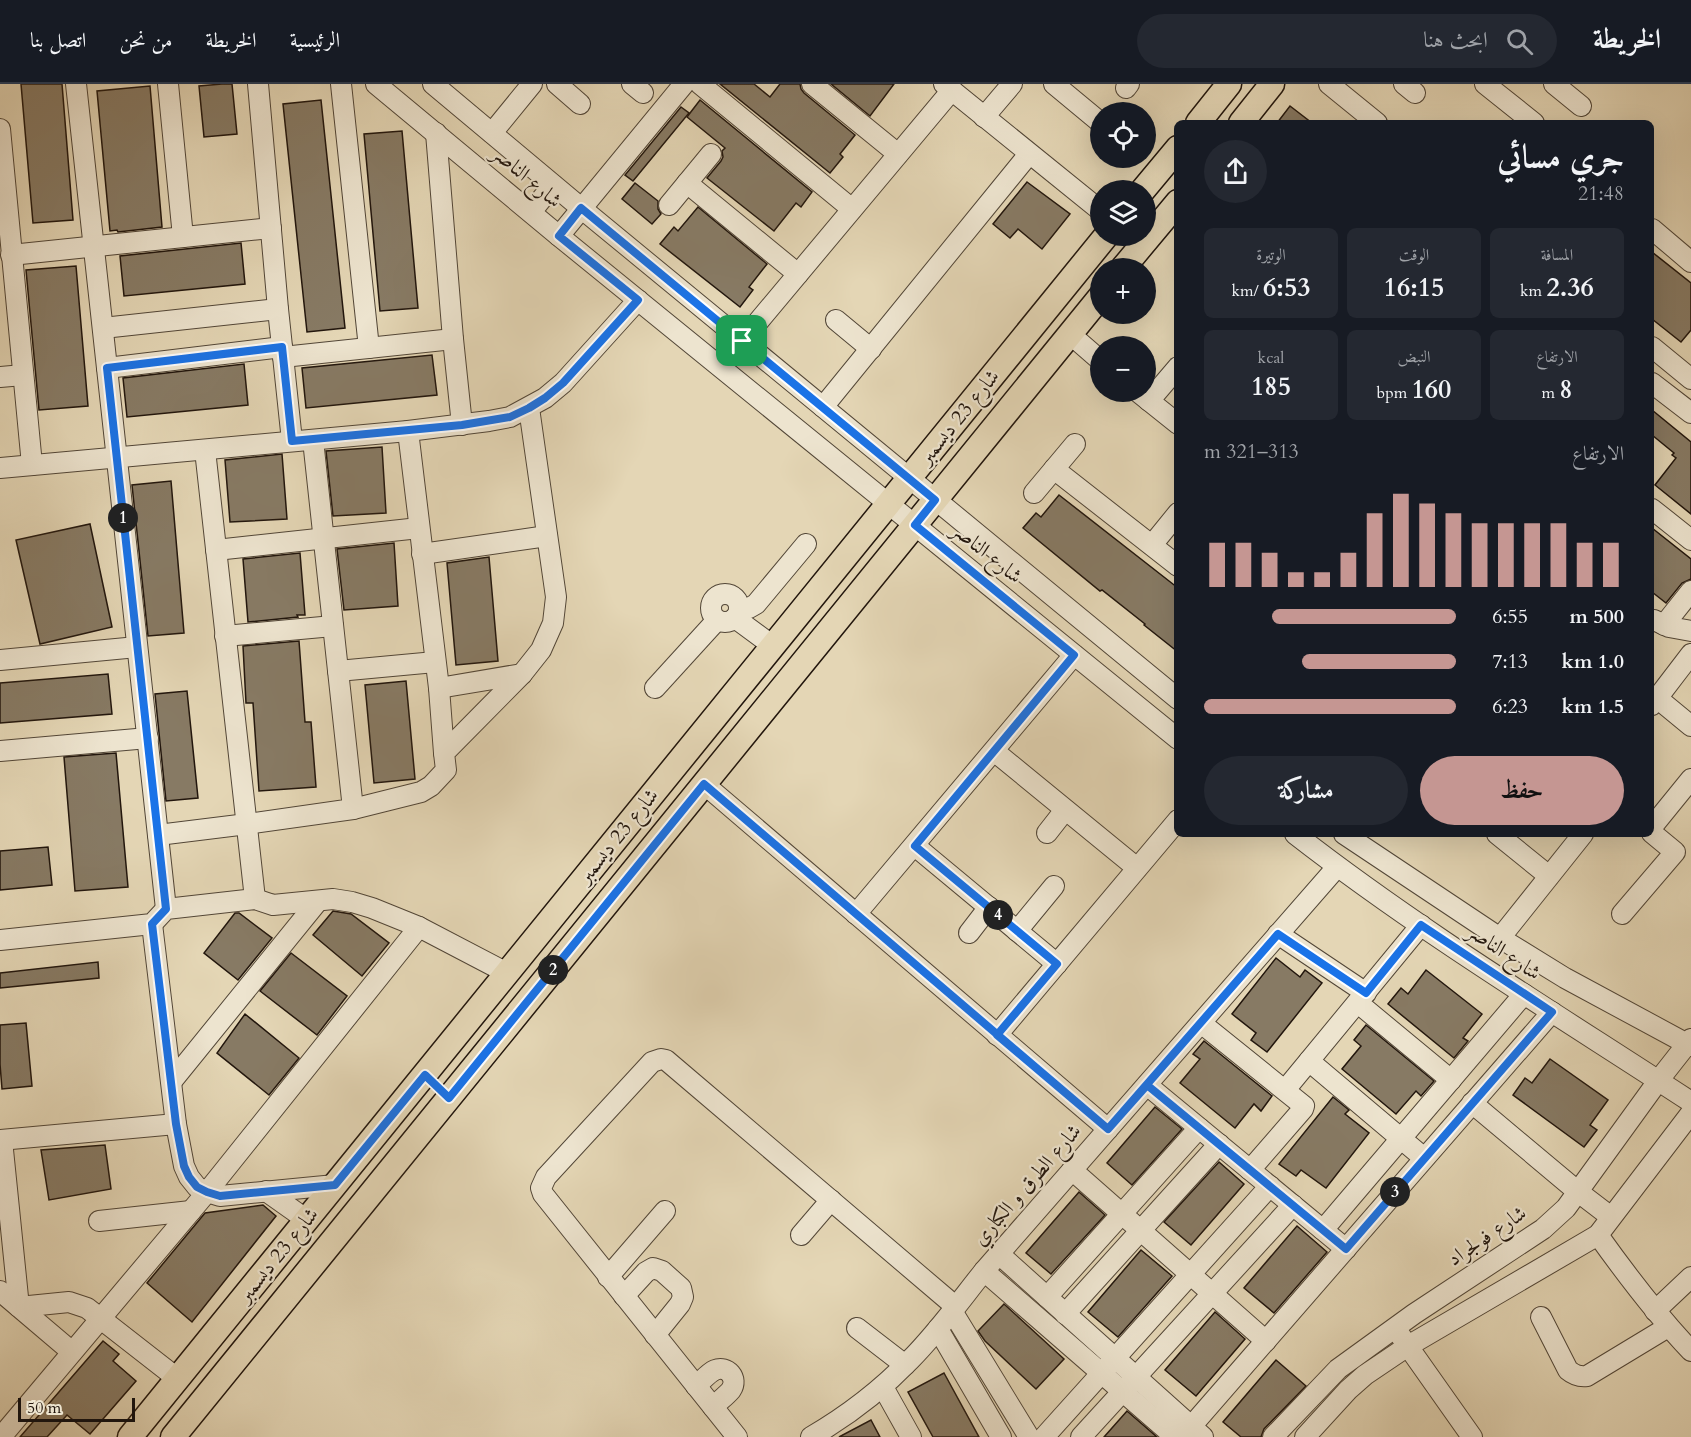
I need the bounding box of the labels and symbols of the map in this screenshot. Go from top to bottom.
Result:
street label: شارع الناصر [482,138,568,217]
pin [716,315,767,366]
street label: شارع 23 ديسمبر [910,363,1009,474]
pin: 1 [108,503,138,533]
street label: شارع الناصر [942,514,1028,593]
street label: شارع 23 ديسمبر [569,782,668,893]
pin: 4 [983,900,1013,930]
street label: شارع الناصر [1458,916,1547,990]
pin: 2 [538,955,568,985]
street label: شارع الطرق و الكباري [966,1118,1090,1254]
pin: 3 [1380,1177,1410,1207]
street label: شارع فولجراد [1442,1199,1534,1276]
street label: شارع 23 ديسمبر [229,1201,328,1312]
scale bar [18,1395,135,1422]

